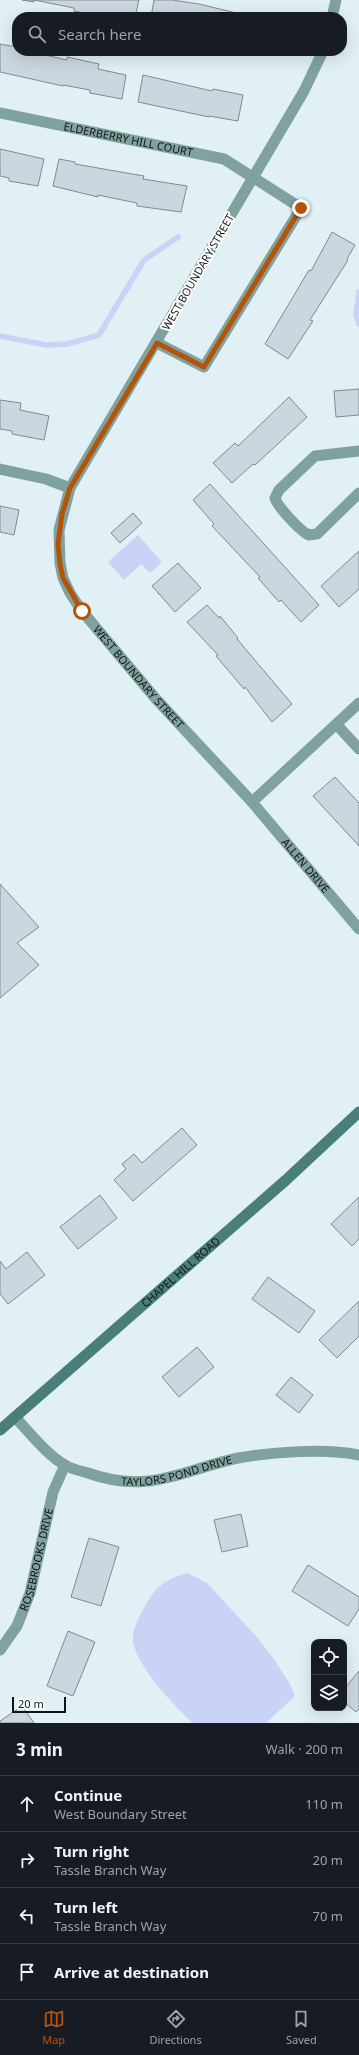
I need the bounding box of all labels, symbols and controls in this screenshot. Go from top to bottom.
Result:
search box [12,12,347,56]
icon: search [26,23,48,45]
text: Search here [58,24,141,44]
street label: ELDERBERRY HILL COURT [62,118,194,159]
route end [292,199,310,217]
street label: WEST BOUNDARY STREET [158,211,237,332]
route start [73,602,91,620]
street label: WEST BOUNDARY STREET [90,622,188,731]
street label: ALLEN DRIVE [279,835,333,896]
street label: CHAPEL HILL ROAD [138,1233,223,1310]
street label: TAYLORS POND DRIVE [120,1452,233,1489]
street label: ROSEBROOKS DRIVE [16,1506,56,1613]
map controls [311,1639,347,1711]
button: locate [311,1639,347,1675]
button: layers [311,1675,347,1711]
scale bar [12,1695,66,1714]
text: 20 m [18,1696,44,1711]
text: 3 min [16,1738,63,1761]
text: Walk · 200 m [265,1740,343,1758]
text: Continue [54,1785,122,1805]
icon: ahead [16,1793,38,1815]
text: 110 m [305,1795,343,1813]
text: West Boundary Street [54,1805,187,1823]
text: Turn right [54,1841,129,1861]
icon: right [16,1849,38,1871]
text: 20 m [313,1851,343,1869]
text: Tassle Branch Way [54,1861,166,1879]
text: Turn left [54,1897,118,1917]
icon: left [16,1905,38,1927]
text: 70 m [313,1907,343,1925]
text: Tassle Branch Way [54,1917,166,1935]
icon: arrive [16,1961,38,1983]
text: Arrive at destination [54,1962,209,1982]
tab: Map [42,2008,65,2047]
tab: Directions [149,2008,202,2047]
tab: Saved [286,2008,317,2047]

